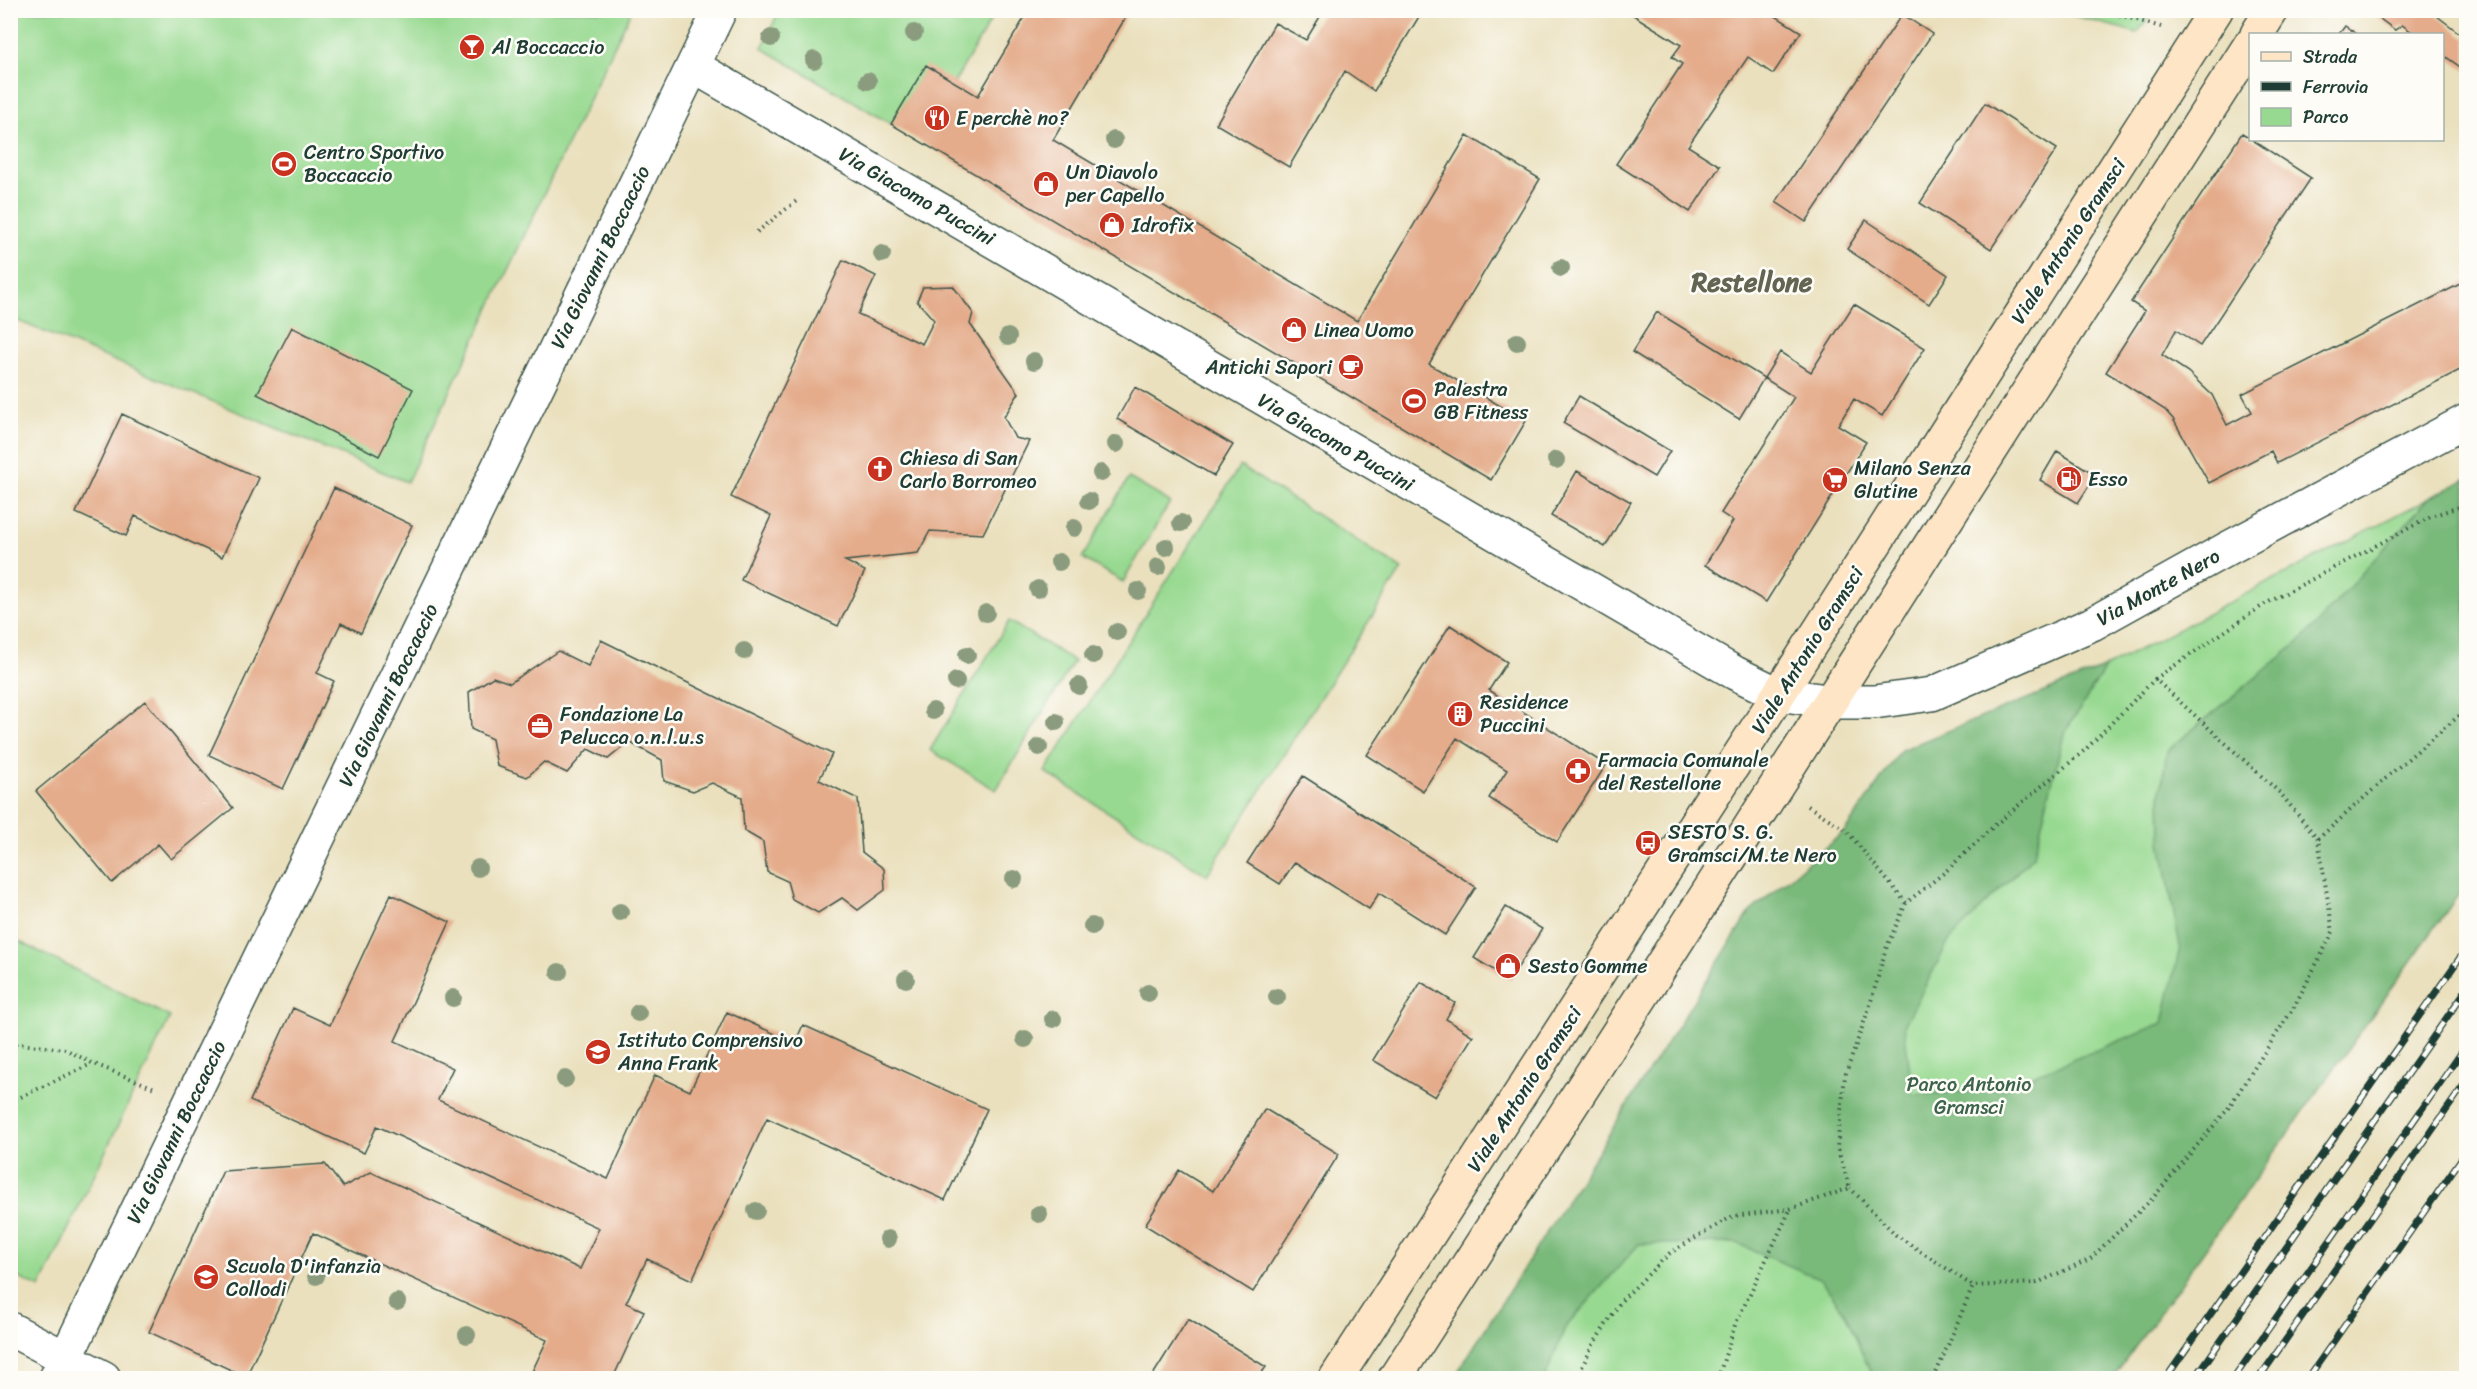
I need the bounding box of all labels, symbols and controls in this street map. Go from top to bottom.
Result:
place label: Al Boccaccio [491,30,604,65]
bar icon: Al Boccaccio [457,32,487,62]
legend [2249,33,2444,141]
text: Strada [2303,41,2358,73]
text: Ferrovia [2303,71,2368,103]
place label: E perchè no? [956,101,1069,136]
text: Parco [2303,101,2348,133]
restaurant icon: E perchè no? [922,103,952,133]
place label: Centro Sportivo Boccaccio [304,135,444,193]
street label: Via Giacomo Puccini [832,137,1002,256]
sports icon: Centro Sportivo Boccaccio [269,149,299,179]
street label: Viale Antonio Gramsci [2001,150,2136,331]
place label: Un Diavolo per Capello [1065,155,1165,213]
street label: Via Giovanni Boccaccio [541,159,660,355]
shop icon: Un Diavolo per Capello [1031,169,1061,199]
place label: Idrofix [1131,208,1195,243]
shop icon: Idrofix [1097,210,1127,240]
district label: Restellone [1691,259,1813,305]
place label: Linea Uomo [1314,313,1414,348]
shop icon: Linea Uomo [1279,315,1309,345]
place label: Antichi Sapori [1205,350,1333,385]
cafe icon: Antichi Sapori [1336,352,1366,382]
place label: Palestra GB Fitness [1434,372,1529,430]
street label: Via Giacomo Puccini [1251,383,1421,502]
sports icon: Palestra GB Fitness [1399,386,1429,416]
place label: Chiesa di San Carlo Borromeo [900,441,1037,499]
place label: Milano Senza Glutine [1854,451,1972,509]
church icon: Chiesa di San Carlo Borromeo [865,454,895,484]
place label: Esso [2088,462,2128,497]
fuel station icon: Esso [2054,464,2084,494]
supermarket icon: Milano Senza Glutine [1820,465,1850,495]
street label: Via Monte Nero [2090,539,2227,636]
street label: Viale Antonio Gramsci [1742,558,1874,741]
street label: Via Giovanni Boccaccio [329,597,448,793]
place label: Residence Puccini [1480,685,1568,743]
place label: Fondazione La Pelucca o.n.l.u.s [560,697,705,755]
building icon: Residence Puccini [1445,699,1475,729]
office icon: Fondazione La Pelucca o.n.l.u.s [525,711,555,741]
place label: Farmacia Comunale del Restellone [1598,743,1769,801]
pharmacy icon: Farmacia Comunale del Restellone [1563,756,1593,786]
place label: SESTO S. G. Gramsci/M.te Nero [1668,815,1837,873]
bus stop icon: SESTO S. G. Gramsci/M.te Nero [1633,828,1663,858]
place label: Sesto Gomme [1528,949,1648,984]
shop icon: Sesto Gomme [1493,951,1523,981]
street label: Viale Antonio Gramsci [1457,998,1592,1179]
place label: Istituto Comprensivo Anna Frank [617,1023,803,1081]
street label: Via Giovanni Boccaccio [117,1034,236,1230]
school or university icon: Istituto Comprensivo Anna Frank [583,1037,613,1067]
park label: Parco Antonio Gramsci [1907,1067,2031,1125]
place label: Scuola D'infanzia Collodi [226,1249,381,1307]
school or university icon: Scuola D'infanzia Collodi [191,1262,221,1292]

